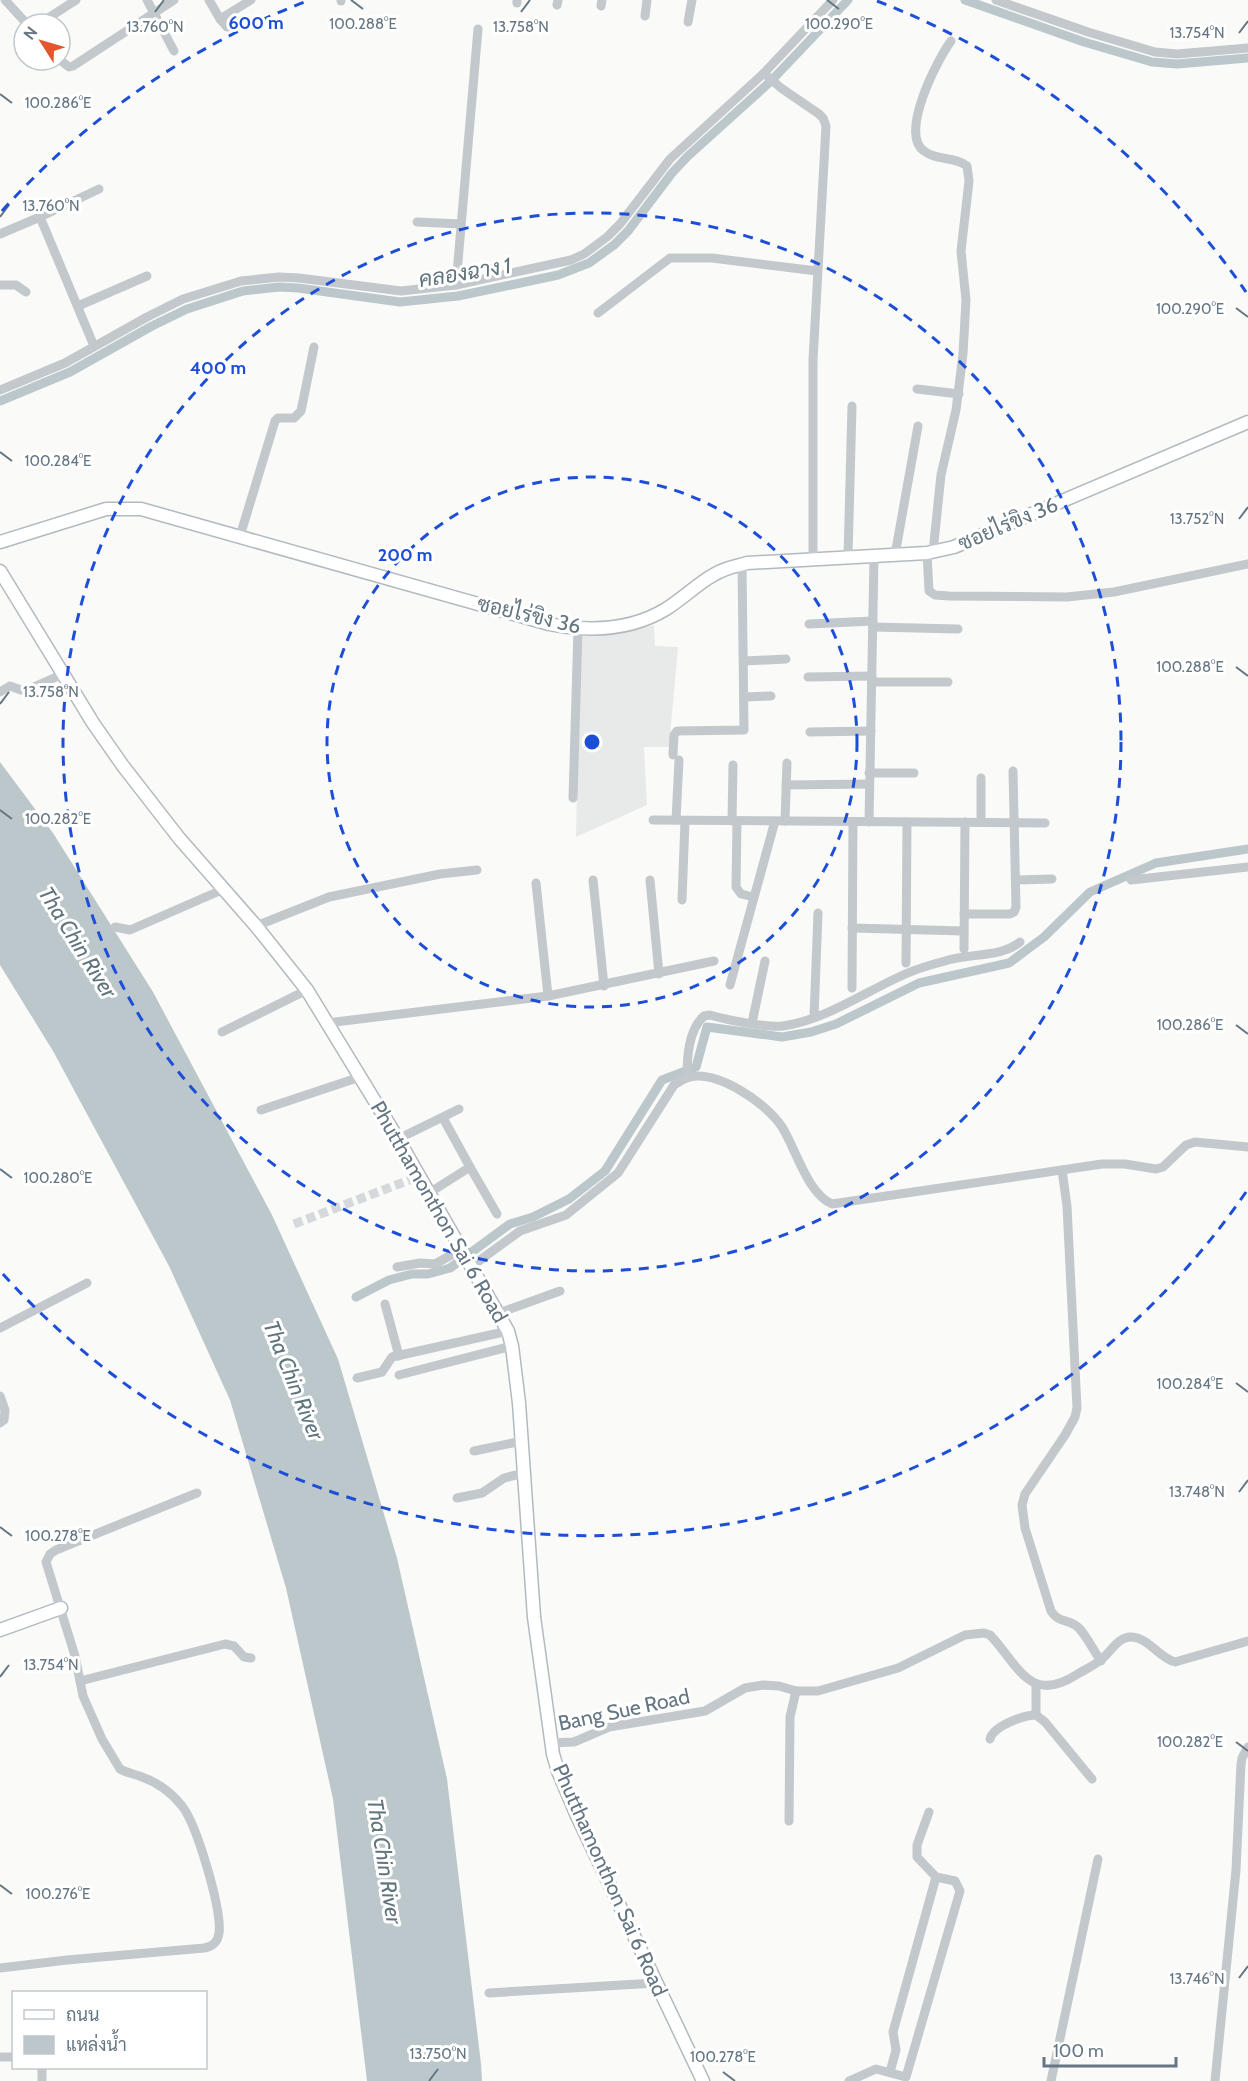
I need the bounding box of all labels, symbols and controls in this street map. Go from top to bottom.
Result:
north arrow [12,12,72,72]
text: 600 m [228,12,284,34]
text: 100.288°E [329,15,397,33]
text: 100.290°E [805,15,873,33]
text: 13.760°N [126,18,184,36]
text: 13.758°N [493,18,549,36]
text: N [19,23,41,44]
text: 13.754°N [1169,24,1225,42]
text: 100.286°E [25,94,91,112]
text: 13.760°N [22,197,80,215]
water label: คลองฉาง 1 [417,252,513,293]
text: 100.290°E [1156,300,1224,318]
text: 400 m [190,357,246,379]
text: 100.284°E [25,452,91,470]
street label: ซอยไร่ขิง 36 [954,491,1061,556]
text: 13.752°N [1170,510,1224,528]
text: 200 m [378,544,432,566]
street label: ซอยไร่ขิง 36 [475,590,583,639]
text: 100.288°E [1156,658,1224,676]
text: 13.758°N [23,683,79,701]
centre of rings [582,732,602,752]
text: 100.282°E [25,810,91,828]
water label: Tha Chin River [33,882,123,1004]
text: 100.286°E [1157,1016,1223,1034]
street label: Phutthamonthon Sai 6 Road [366,1097,513,1327]
text: 100.280°E [24,1169,92,1187]
water label: Tha Chin River [257,1317,330,1445]
text: 100.284°E [1157,1375,1223,1393]
text: 13.748°N [1169,1483,1225,1501]
text: 100.278°E [25,1527,91,1545]
text: 13.754°N [23,1656,79,1674]
street label: Bang Sue Road [556,1683,692,1736]
text: 100.282°E [1157,1733,1223,1751]
street label: Phutthamonthon Sai 6 Road [548,1760,673,2000]
water label: Tha Chin River [361,1797,408,1927]
text: 100.276°E [26,1885,90,1903]
text: 13.746°N [1169,1970,1225,1988]
legend [12,1991,207,2069]
text: ถนน [66,2004,99,2026]
text: แหล่งน้ำ [66,2029,127,2056]
scale bar [1044,2030,1176,2068]
text: 100 m [1053,2040,1104,2062]
text: 13.750°N [409,2045,467,2063]
text: 100.278°E [690,2048,756,2066]

